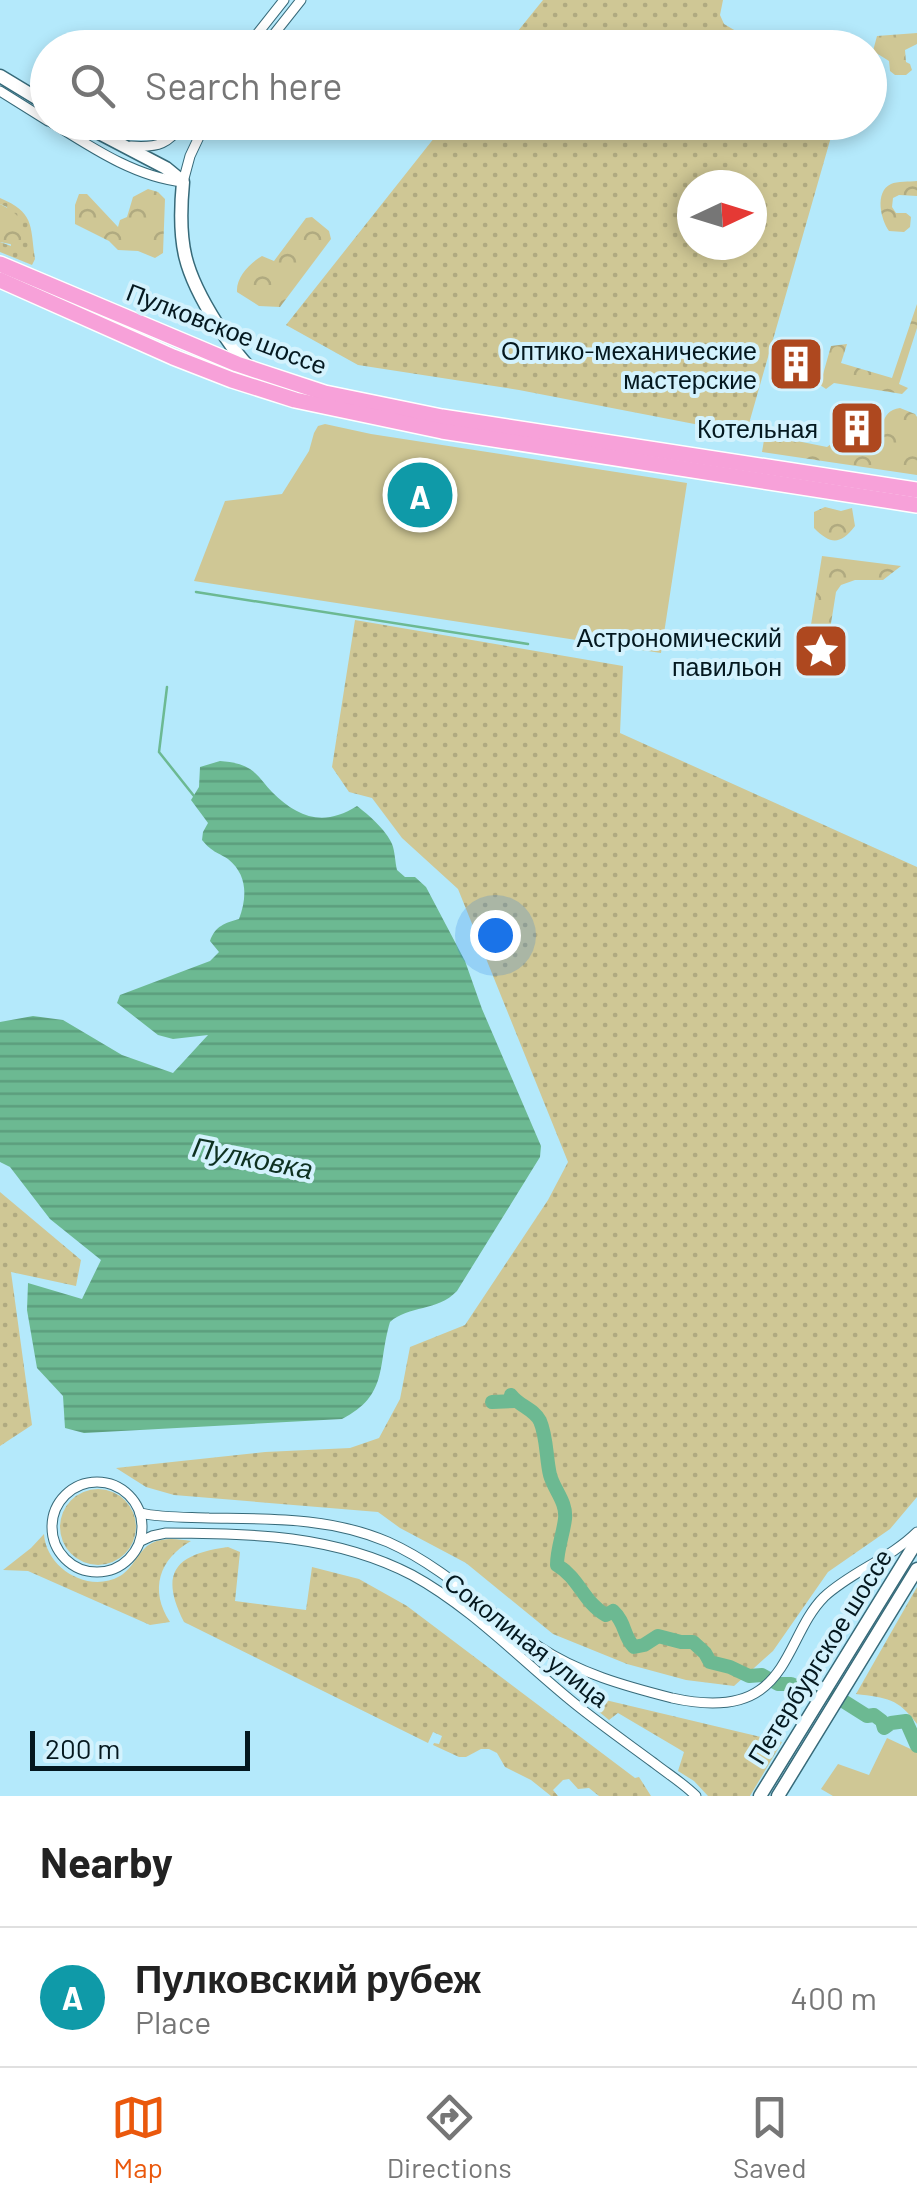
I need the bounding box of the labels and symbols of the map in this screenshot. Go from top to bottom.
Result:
north arrow [677,170,767,260]
street label: Пулковское шоссе [123,276,331,380]
building icon: Оптико-механические мастерские [766,334,826,394]
place label: Оптико-механические мастерские [501,335,757,394]
building icon: Котельная [827,398,887,458]
place label: Котельная [697,413,818,443]
pin: A [388,458,452,532]
place icon: Астрономический павильон [791,621,851,681]
place label: Астрономический павильон [576,622,782,681]
your location [470,910,521,961]
water label: Пулковка [190,1129,316,1185]
street label: Петербургское шоссе [741,1543,897,1769]
street label: Соколиная улица [439,1566,615,1712]
scale bar [30,1726,250,1770]

